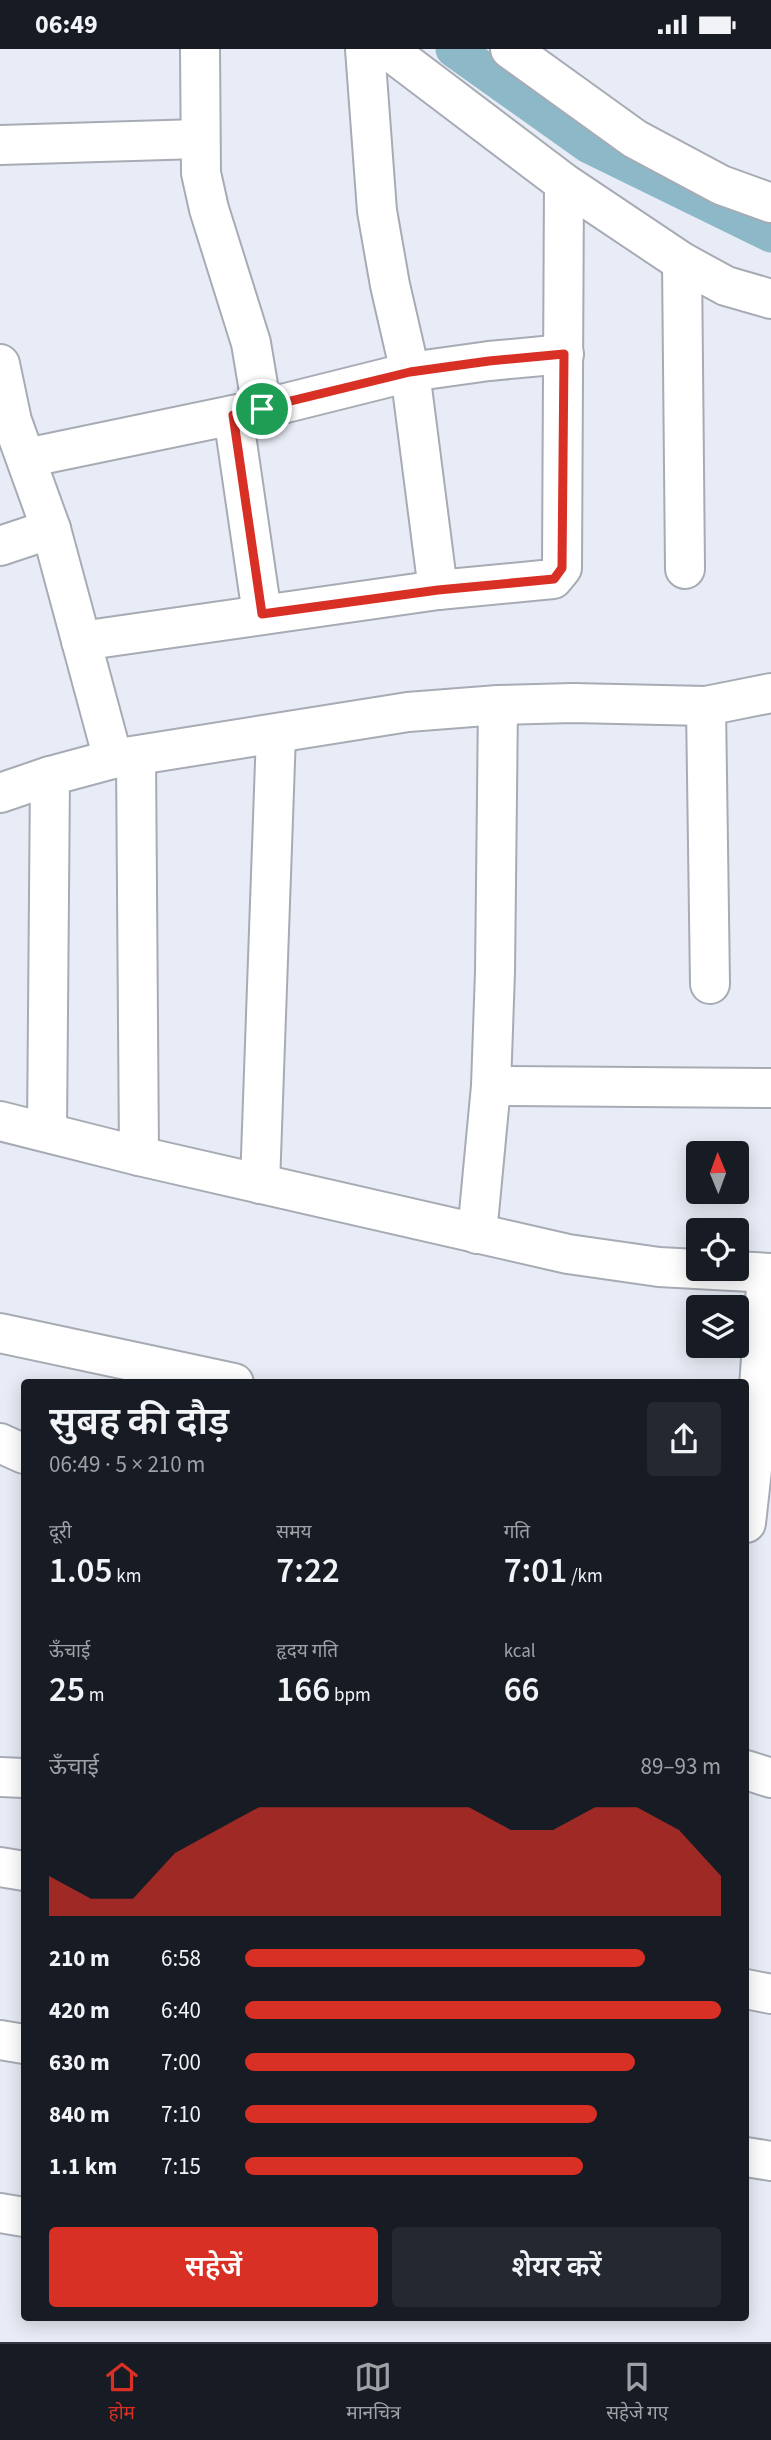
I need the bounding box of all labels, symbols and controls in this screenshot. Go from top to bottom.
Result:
text: 06:49 [35,6,98,43]
pin [232,379,292,439]
icon: arrive [243,390,281,428]
north arrow [686,1141,749,1204]
map controls [686,1141,749,1358]
button: locate [686,1218,749,1281]
button: layers [686,1295,749,1358]
text: सुबह की दौड़ [49,1395,229,1449]
button: share [647,1402,721,1476]
text: 06:49 · 5 × 210 m [49,1448,205,1481]
text: दूरी [49,1519,72,1546]
text: समय [276,1519,312,1546]
text: गति [504,1519,530,1546]
text: 1.05 [49,1546,113,1596]
text: 7:22 [276,1546,340,1596]
text: 7:01 [504,1546,567,1596]
text: km [113,1563,141,1590]
text: /km [567,1563,603,1590]
text: ऊँचाई [49,1638,90,1665]
text: हृदय गति [276,1638,338,1665]
text: kcal [504,1638,536,1665]
text: 25 [49,1665,85,1715]
text: 166 [276,1665,330,1715]
text: 66 [504,1665,540,1715]
text: m [85,1682,104,1709]
text: bpm [330,1682,371,1709]
text: ऊँचाई [49,1750,99,1783]
text: 89–93 m [641,1750,721,1783]
text: 210 m [49,1942,110,1975]
text: 6:58 [161,1942,201,1975]
text: 420 m [49,1994,110,2027]
text: 6:40 [161,1994,201,2027]
text: 630 m [49,2046,110,2079]
text: 7:00 [161,2046,201,2079]
text: 840 m [49,2098,110,2131]
text: 7:10 [161,2098,201,2131]
text: 1.1 km [49,2150,117,2183]
text: 7:15 [161,2150,201,2183]
button: सहेजें [49,2227,378,2307]
button: शेयर करें [392,2227,721,2307]
tab: होम [103,2358,141,2427]
tab: मानचित्र [346,2358,401,2427]
tab: सहेजे गए [606,2358,668,2427]

